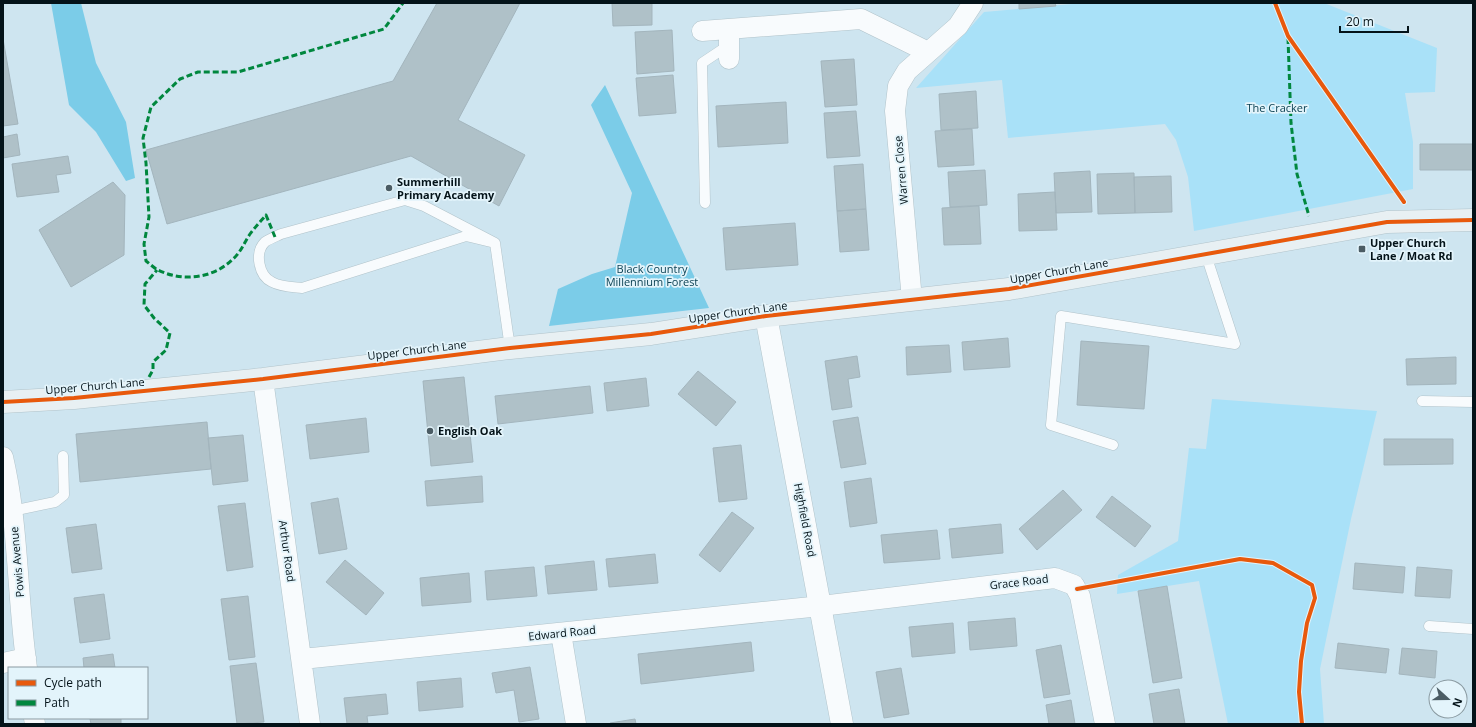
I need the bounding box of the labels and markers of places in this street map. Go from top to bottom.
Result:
place label: Summerhill Primary Academy [397,174,495,202]
marker: Summerhill Primary Academy [384,183,394,193]
place label: Upper Church Lane / Moat Rd [1370,235,1453,263]
marker: Upper Church Lane / Moat Rd [1357,244,1367,254]
place label: English Oak [438,423,502,438]
marker: English Oak [425,426,435,436]

